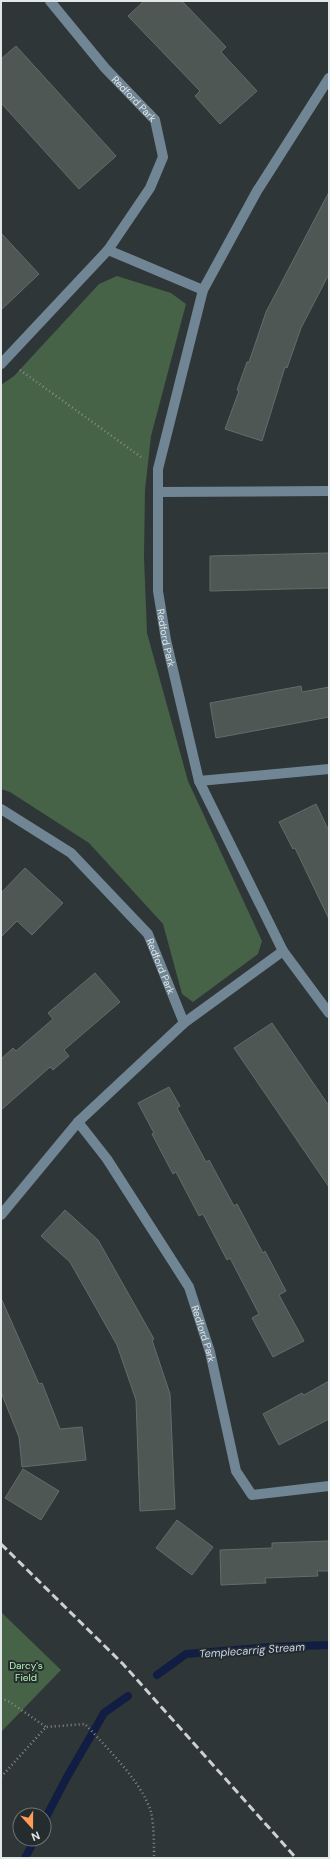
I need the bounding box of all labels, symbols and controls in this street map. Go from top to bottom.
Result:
street label: Redford Park [109,73,159,124]
street label: Redford Park [155,608,179,668]
street label: Redford Park [144,936,178,996]
street label: Redford Park [189,1304,219,1363]
water label: Templecarrig Stream [199,1639,306,1661]
park label: Darcy's Field [9,1659,43,1684]
north arrow [12,1807,52,1847]
text: N [29,1828,42,1844]

